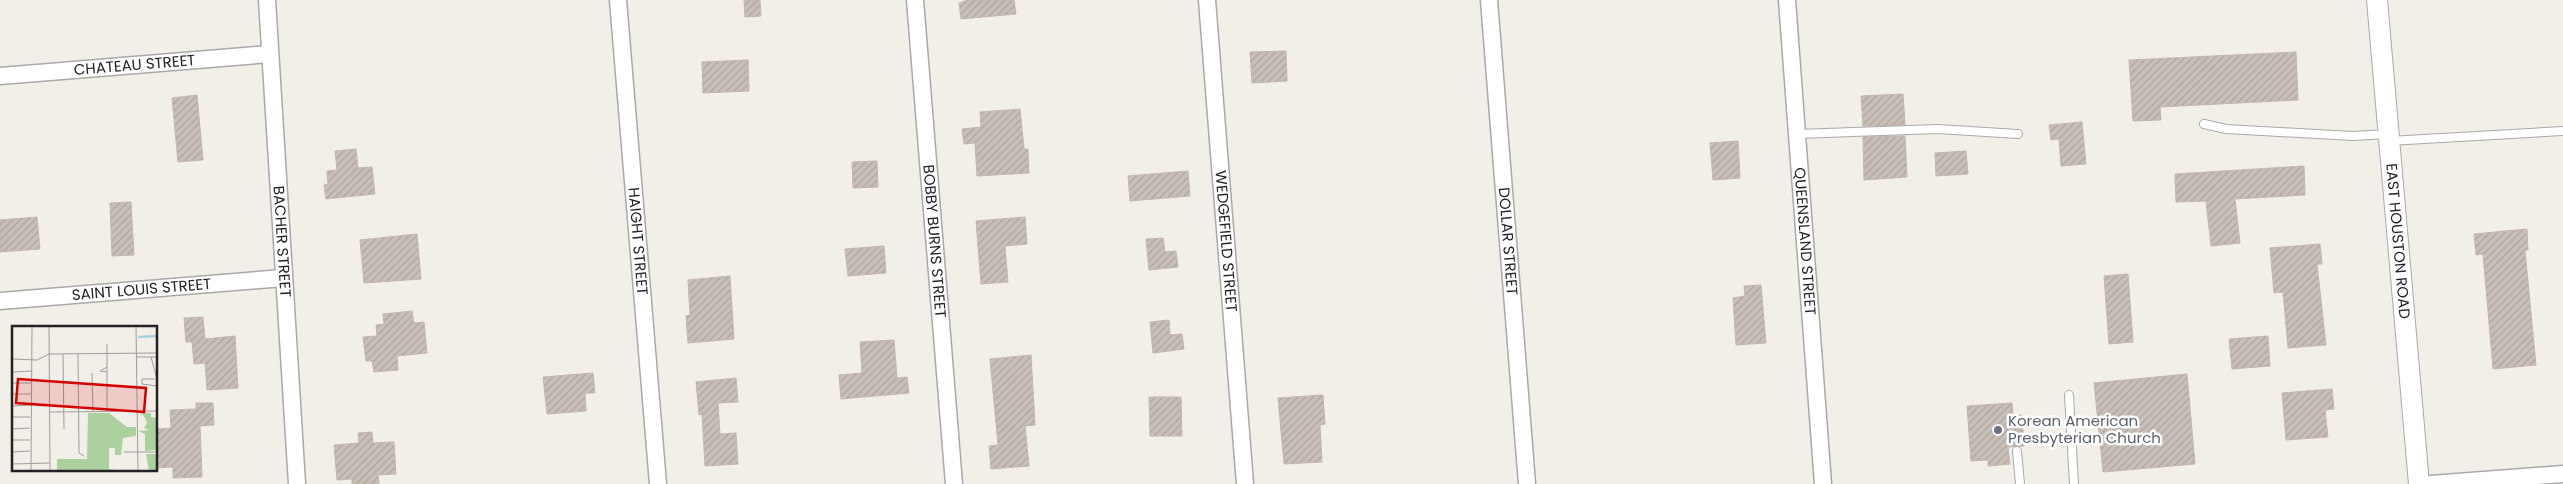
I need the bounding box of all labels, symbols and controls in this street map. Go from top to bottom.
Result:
street label: CHATEAU STREET [73,49,196,80]
street label: EAST HOUSTON ROAD [2381,162,2416,320]
street label: BOBBY BURNS STREET [918,164,952,319]
street label: QUEENSLAND STREET [1789,167,1821,316]
street label: WEDGEFIELD STREET [1210,170,1242,313]
street label: BACHER STREET [269,185,296,298]
street label: HAIGHT STREET [624,186,653,296]
street label: DOLLAR STREET [1494,186,1523,296]
street label: SAINT LOUIS STREET [71,273,212,305]
inset map [12,326,158,472]
place label: Korean American Presbyterian Church [2008,410,2161,448]
marker: Korean American Presbyterian Church [1992,424,2004,436]

